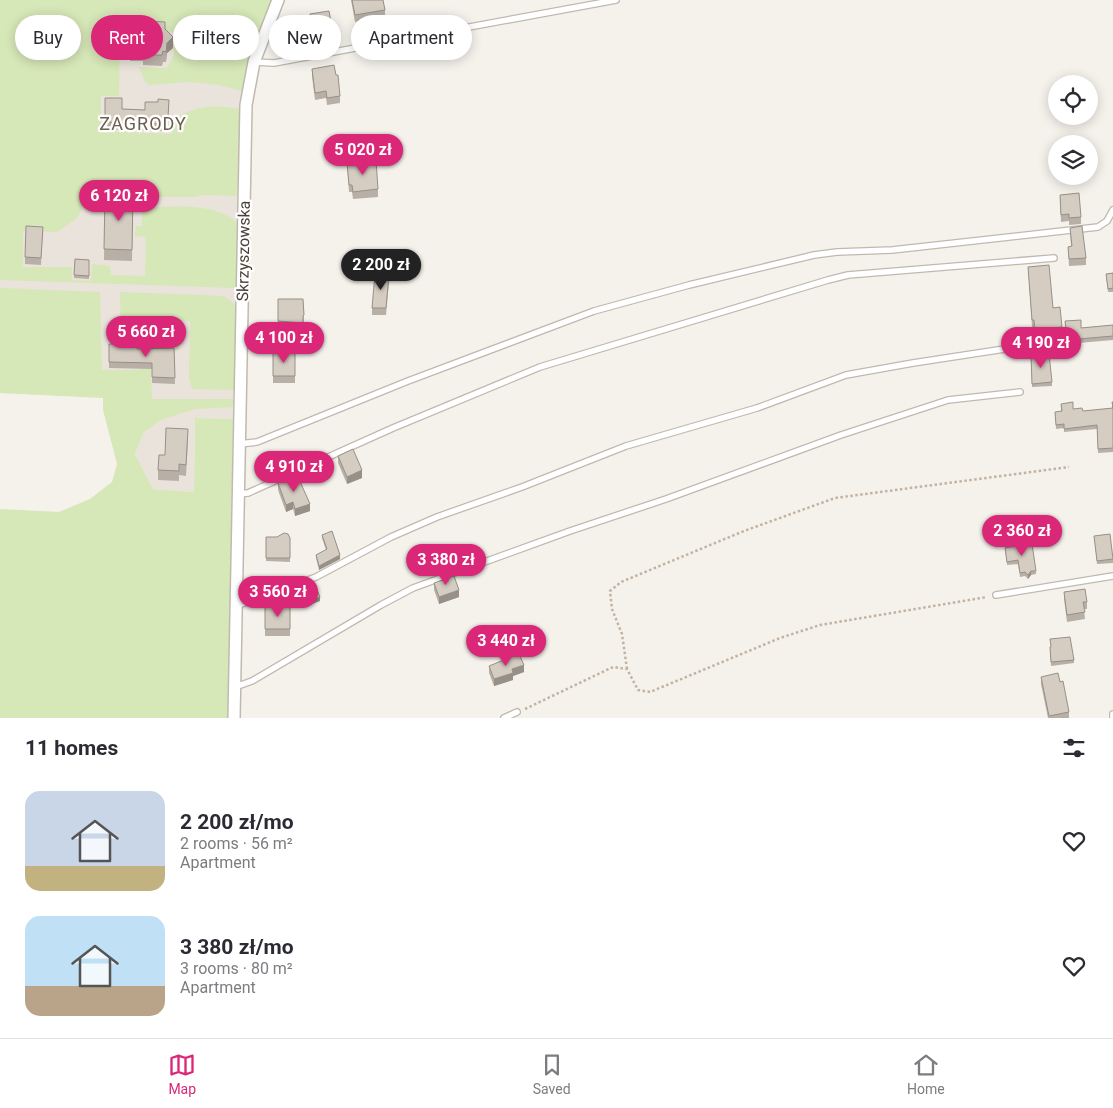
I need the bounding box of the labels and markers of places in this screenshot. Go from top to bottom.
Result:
pin: 5 020 zł [311,134,415,176]
pin: 6 120 zł [67,180,171,222]
pin: 2 200 zł [329,248,433,291]
pin: 5 660 zł [94,316,198,358]
pin: 4 100 zł [232,322,336,364]
pin: 4 190 zł [989,326,1093,369]
pin: 4 910 zł [242,450,346,493]
pin: 2 360 zł [970,514,1074,557]
pin: 3 380 zł [394,544,498,586]
pin: 3 560 zł [226,576,330,618]
pin: 3 440 zł [454,624,558,667]

